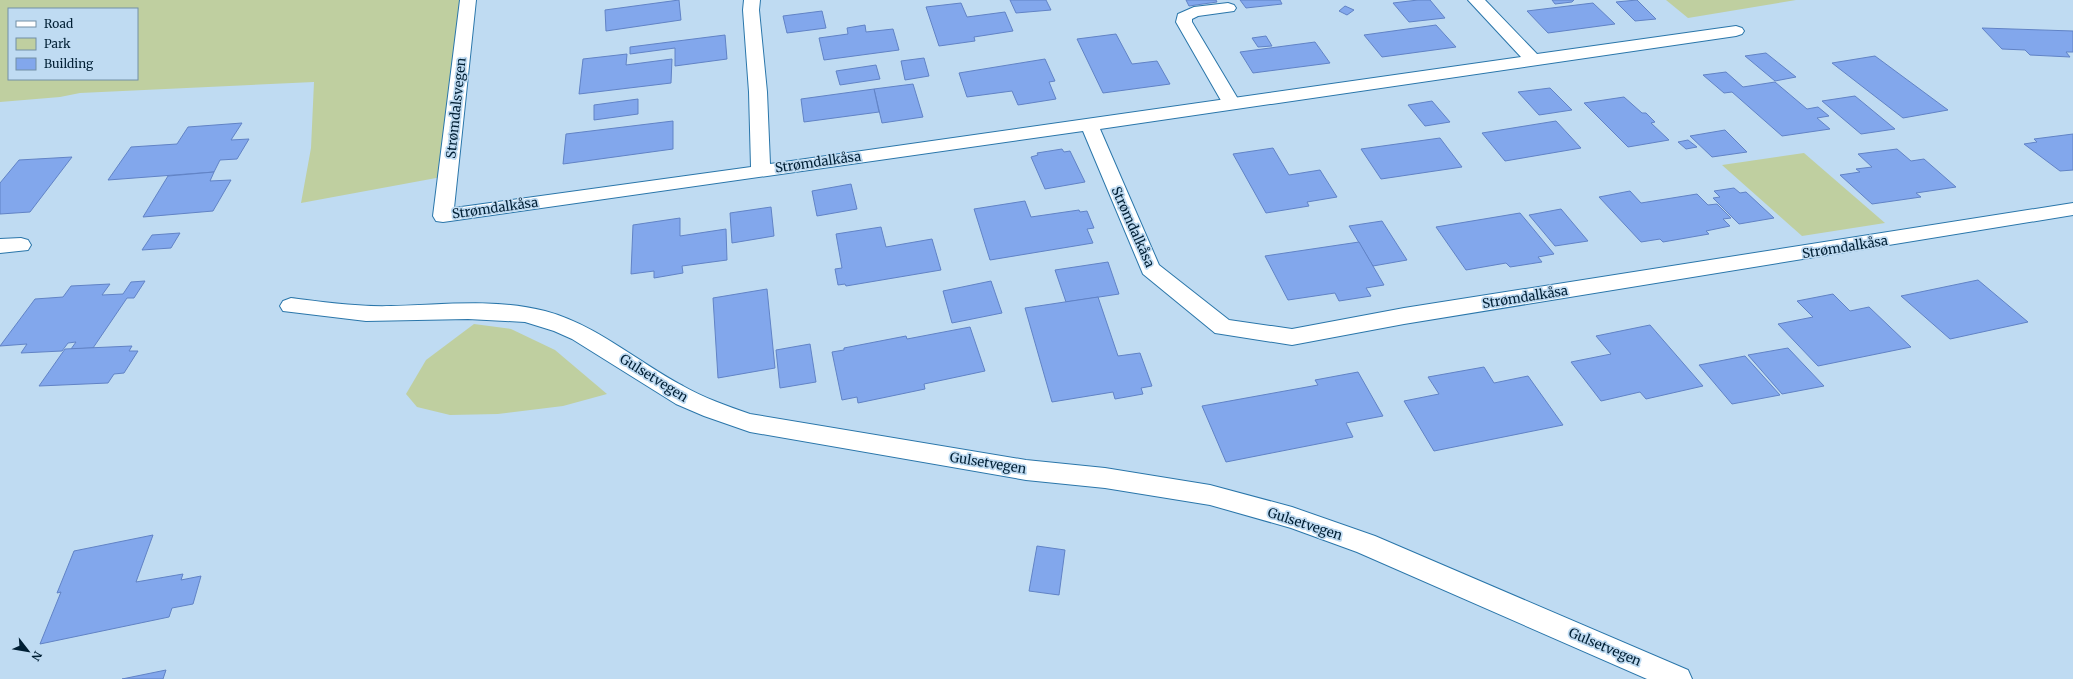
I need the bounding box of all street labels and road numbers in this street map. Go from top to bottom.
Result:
street label: Strømdalsvegen [442,56,470,159]
street label: Strømdalkåsa [774,148,862,176]
street label: Strømdalkåsa [1108,184,1158,270]
street label: Strømdalkåsa [451,194,539,222]
street label: Strømdalkåsa [1801,232,1889,262]
street label: Strømdalkåsa [1481,282,1569,312]
street label: Gulsetvegen [617,350,692,406]
street label: Gulsetvegen [949,449,1028,477]
street label: Gulsetvegen [1266,504,1345,544]
street label: Gulsetvegen [1566,624,1644,670]

